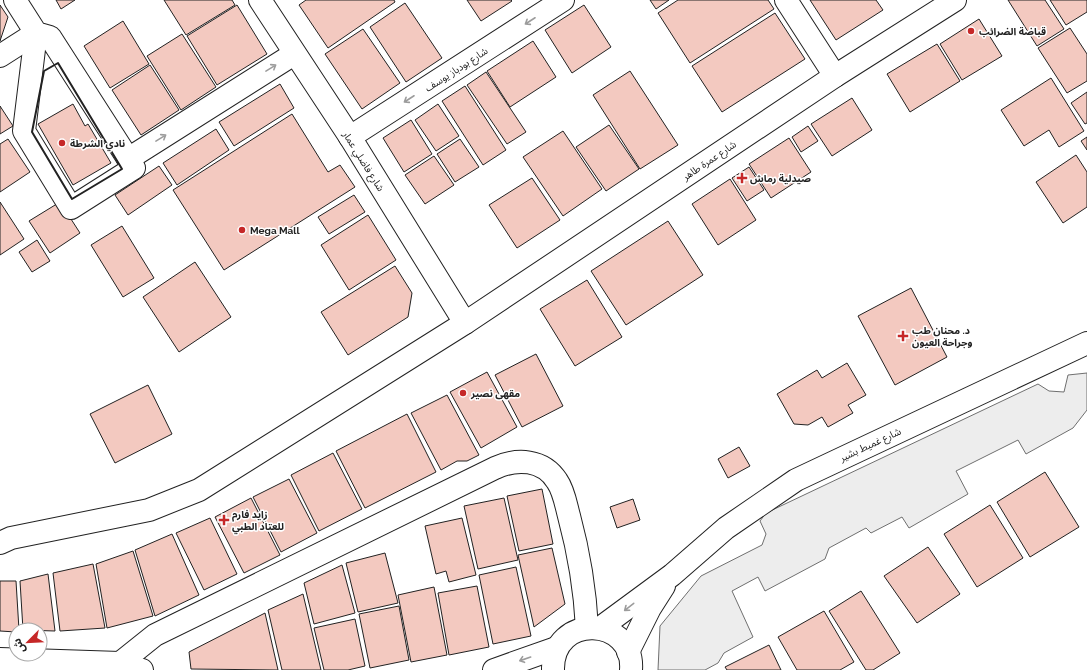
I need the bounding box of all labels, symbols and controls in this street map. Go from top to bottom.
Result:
one-way arrow [525,17,536,25]
marker: قباضة الضرائب [966,26,976,36]
place label: قباضة الضرائب [979,26,1046,38]
street label: شارع بودباز يوسف [423,45,491,95]
one-way arrow [265,64,277,72]
one-way arrow [404,95,415,103]
street label: شارع فاضلي عمار [338,128,387,195]
one-way arrow [155,134,166,142]
marker: نادي الشرطة [57,138,67,148]
place label: نادي الشرطة [70,138,125,152]
street label: شارع عمرة طاهر [680,138,739,185]
marker: صيدلية رماش [737,173,747,183]
place label: صيدلية رماش [750,173,811,185]
marker: Mega Mall [237,225,247,235]
place label: Mega Mall [250,225,301,236]
place label: د. محنان طب وجراحة العيون [912,325,972,349]
marker: د. محنان طب وجراحة العيون [897,330,909,342]
marker: مقهى نصير [458,388,468,398]
place label: مقهى نصير [470,388,520,400]
street label: شارع غميط بشير [837,425,904,466]
place label: زايد فارم للعتاد الطبي [232,509,284,535]
marker: زايد فارم للعتاد الطبي [219,515,229,525]
one-way arrow [624,602,635,611]
north arrow [8,622,48,662]
text: ش [10,636,28,655]
one-way arrow [520,656,532,664]

